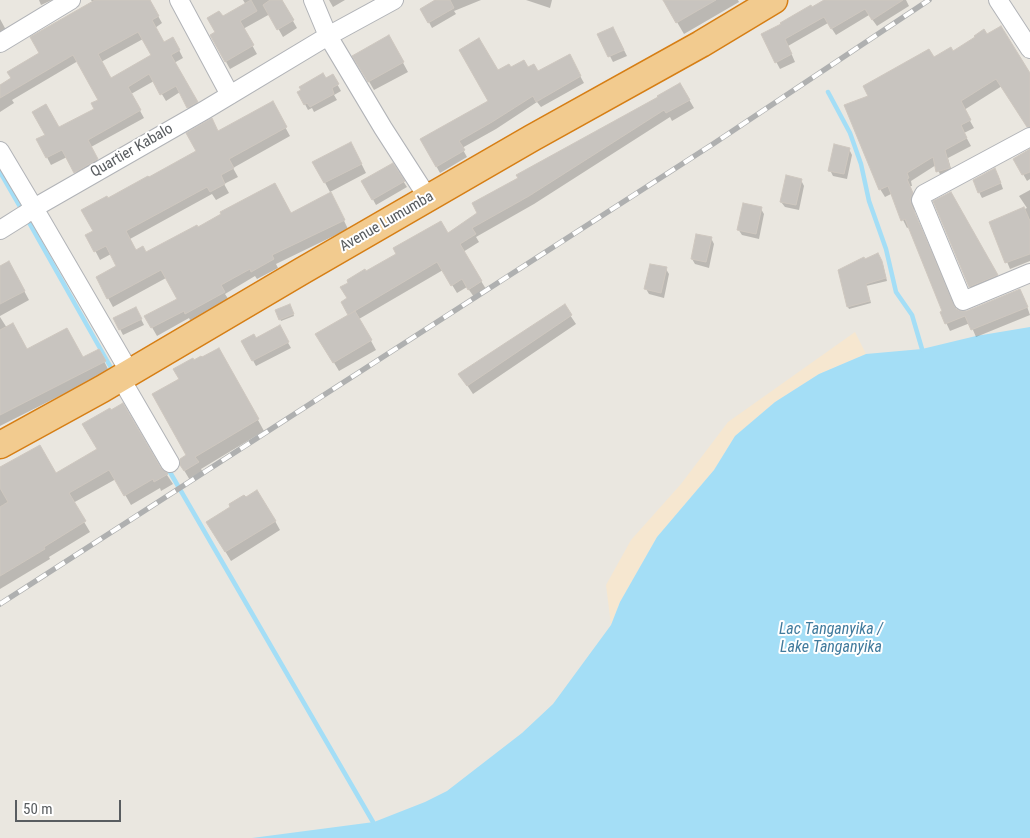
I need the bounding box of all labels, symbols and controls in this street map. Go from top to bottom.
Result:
street label: Quartier Kabalo [88,120,176,182]
street label: Avenue Lumumba [337,188,437,256]
water label: Lac Tanganyika / Lake Tanganyika [779,620,883,658]
scale bar [18,790,124,822]
text: 50 m [23,800,53,818]

